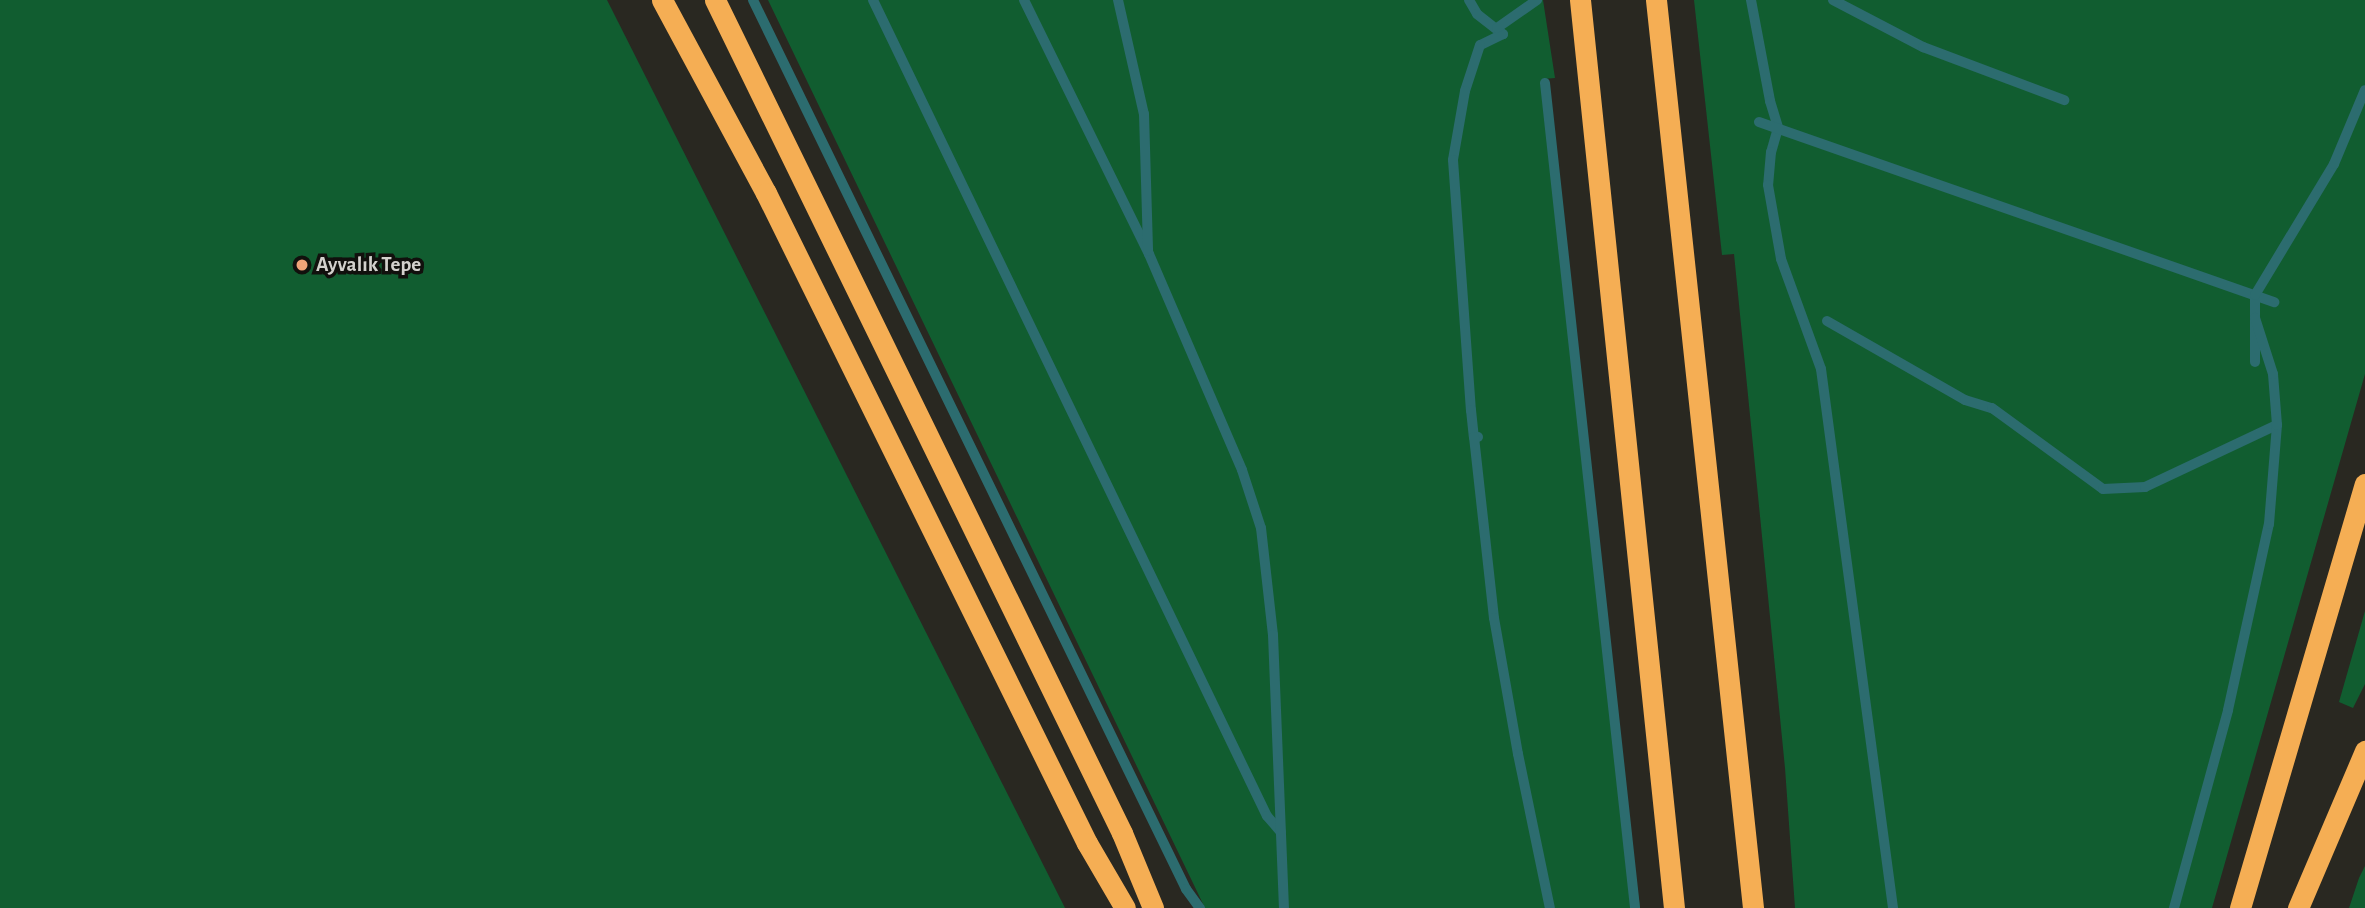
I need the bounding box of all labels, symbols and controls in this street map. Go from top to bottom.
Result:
place label: Ayvalık Tepe [316,252,421,278]
marker: Ayvalık Tepe [294,257,310,273]

